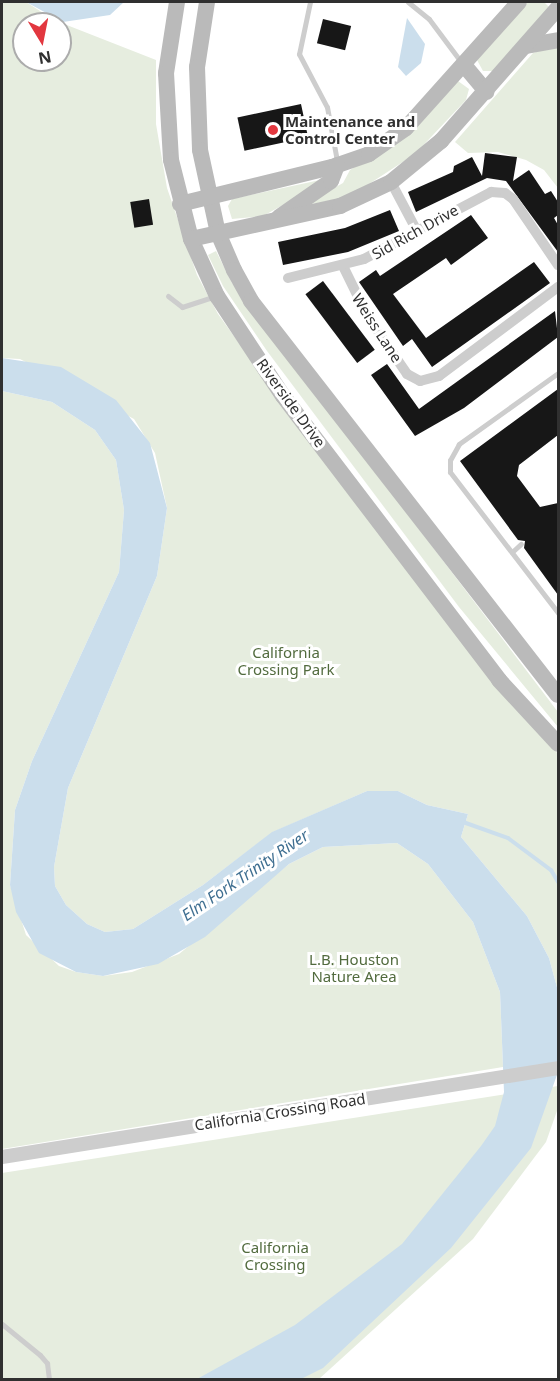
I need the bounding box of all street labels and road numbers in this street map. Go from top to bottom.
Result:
street label: Sid Rich Drive [369,201,461,263]
street label: Weiss Lane [348,290,406,366]
street label: Riverside Drive [253,355,329,451]
street label: California Crossing Road [193,1090,367,1134]

